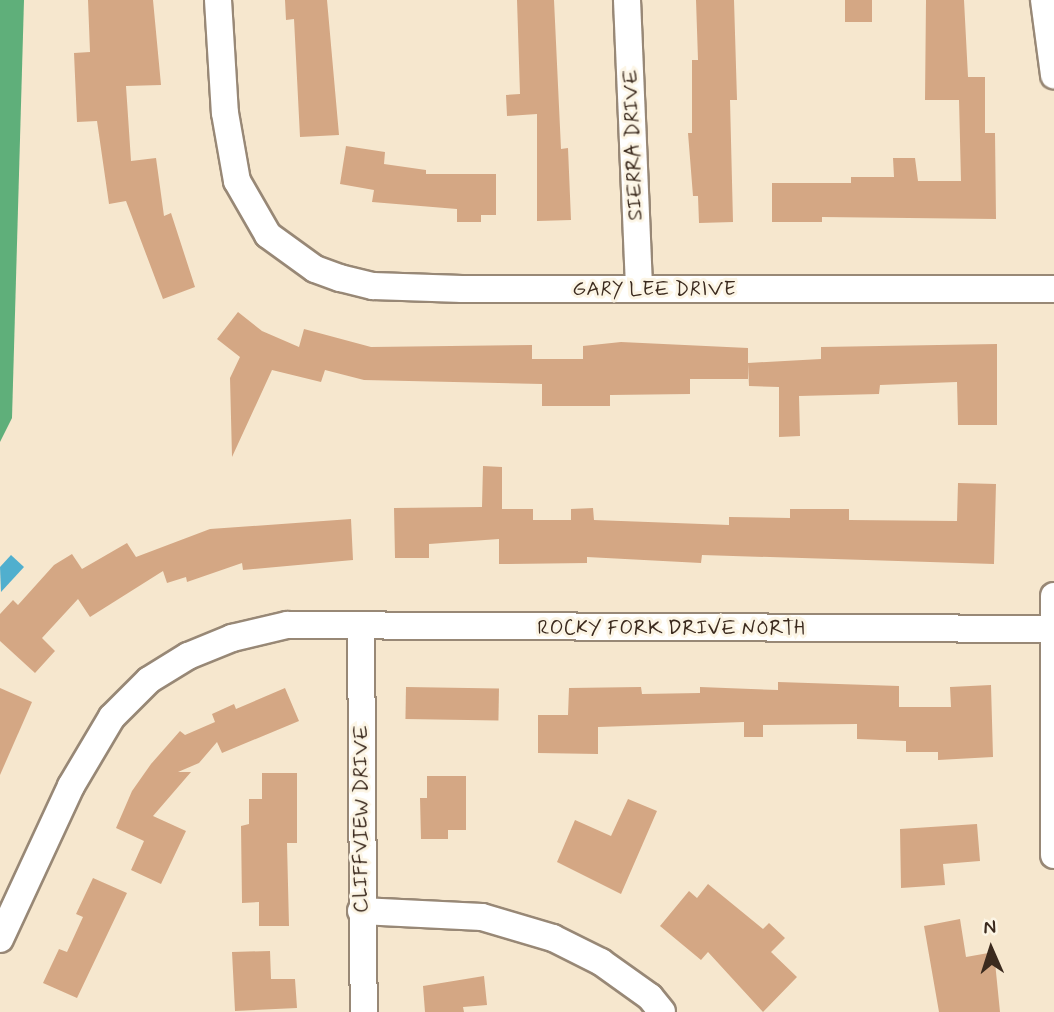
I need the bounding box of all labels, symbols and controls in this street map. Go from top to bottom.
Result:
street label: SIERRA DRIVE [618,69,648,221]
street label: GARY LEE DRIVE [569,276,739,302]
street label: ROCKY FORK DRIVE NORTH [538,615,804,641]
street label: CLIFFVIEW DRIVE [348,725,374,913]
north arrow [956,914,1026,984]
text: N [983,915,997,940]

